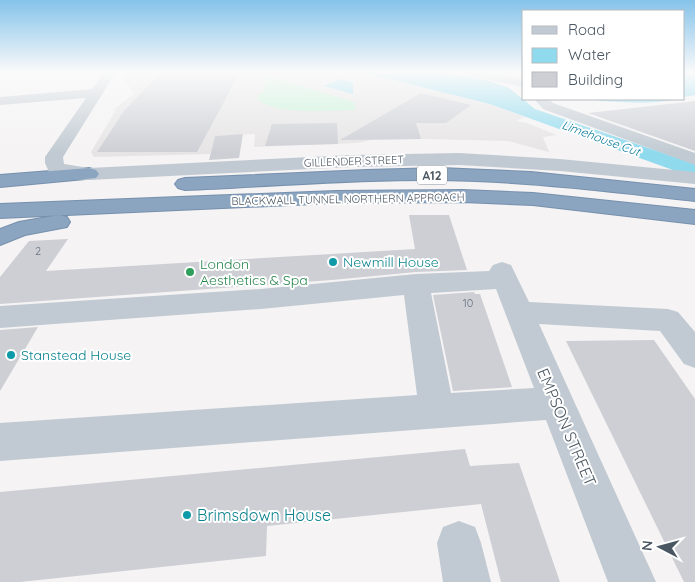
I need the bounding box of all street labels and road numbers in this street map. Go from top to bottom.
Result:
street label: GILLENDER STREET [304,152,405,170]
road number: A12 [417,166,447,184]
street label: BLACKWALL TUNNEL NORTHERN APPROACH [231,190,465,208]
street label: EMPSON STREET [533,365,601,489]

